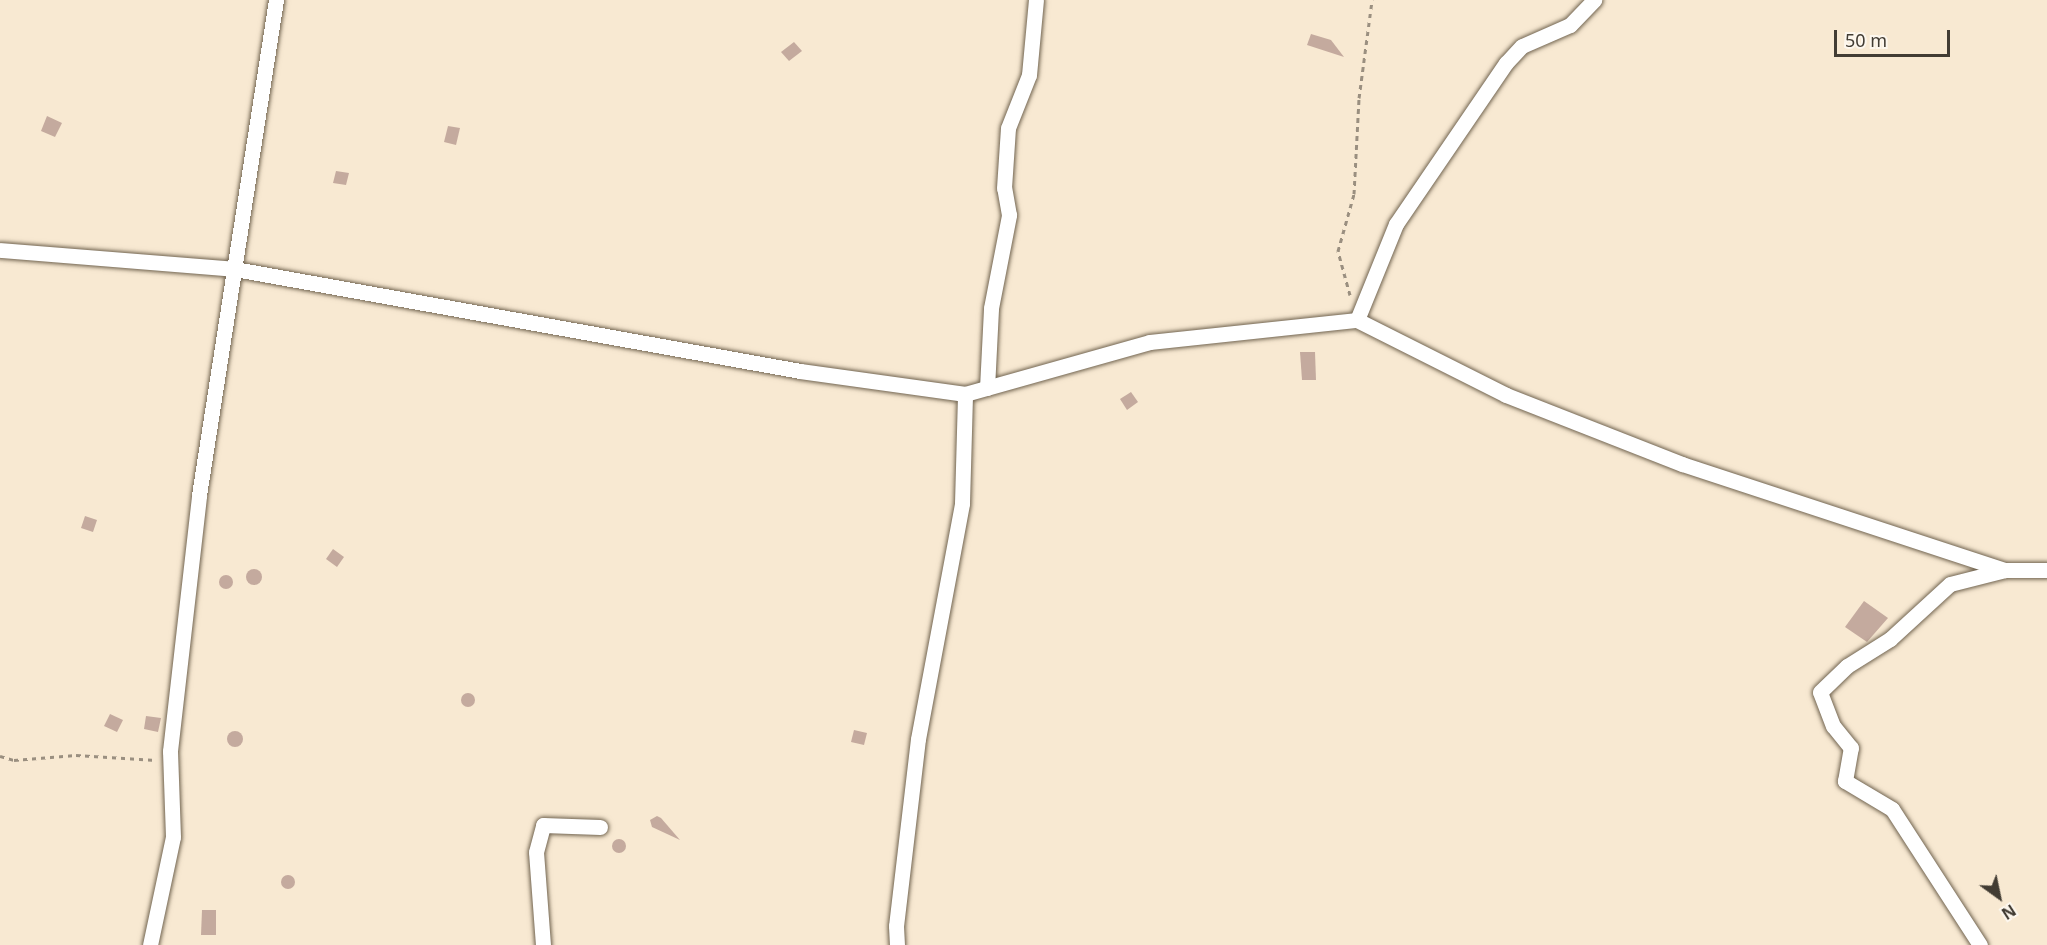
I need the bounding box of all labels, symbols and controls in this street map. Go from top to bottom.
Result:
scale bar [1837,18,1952,56]
text: 50 m [1845,28,1887,52]
north arrow [1969,867,2029,927]
text: N [1997,899,2020,925]

